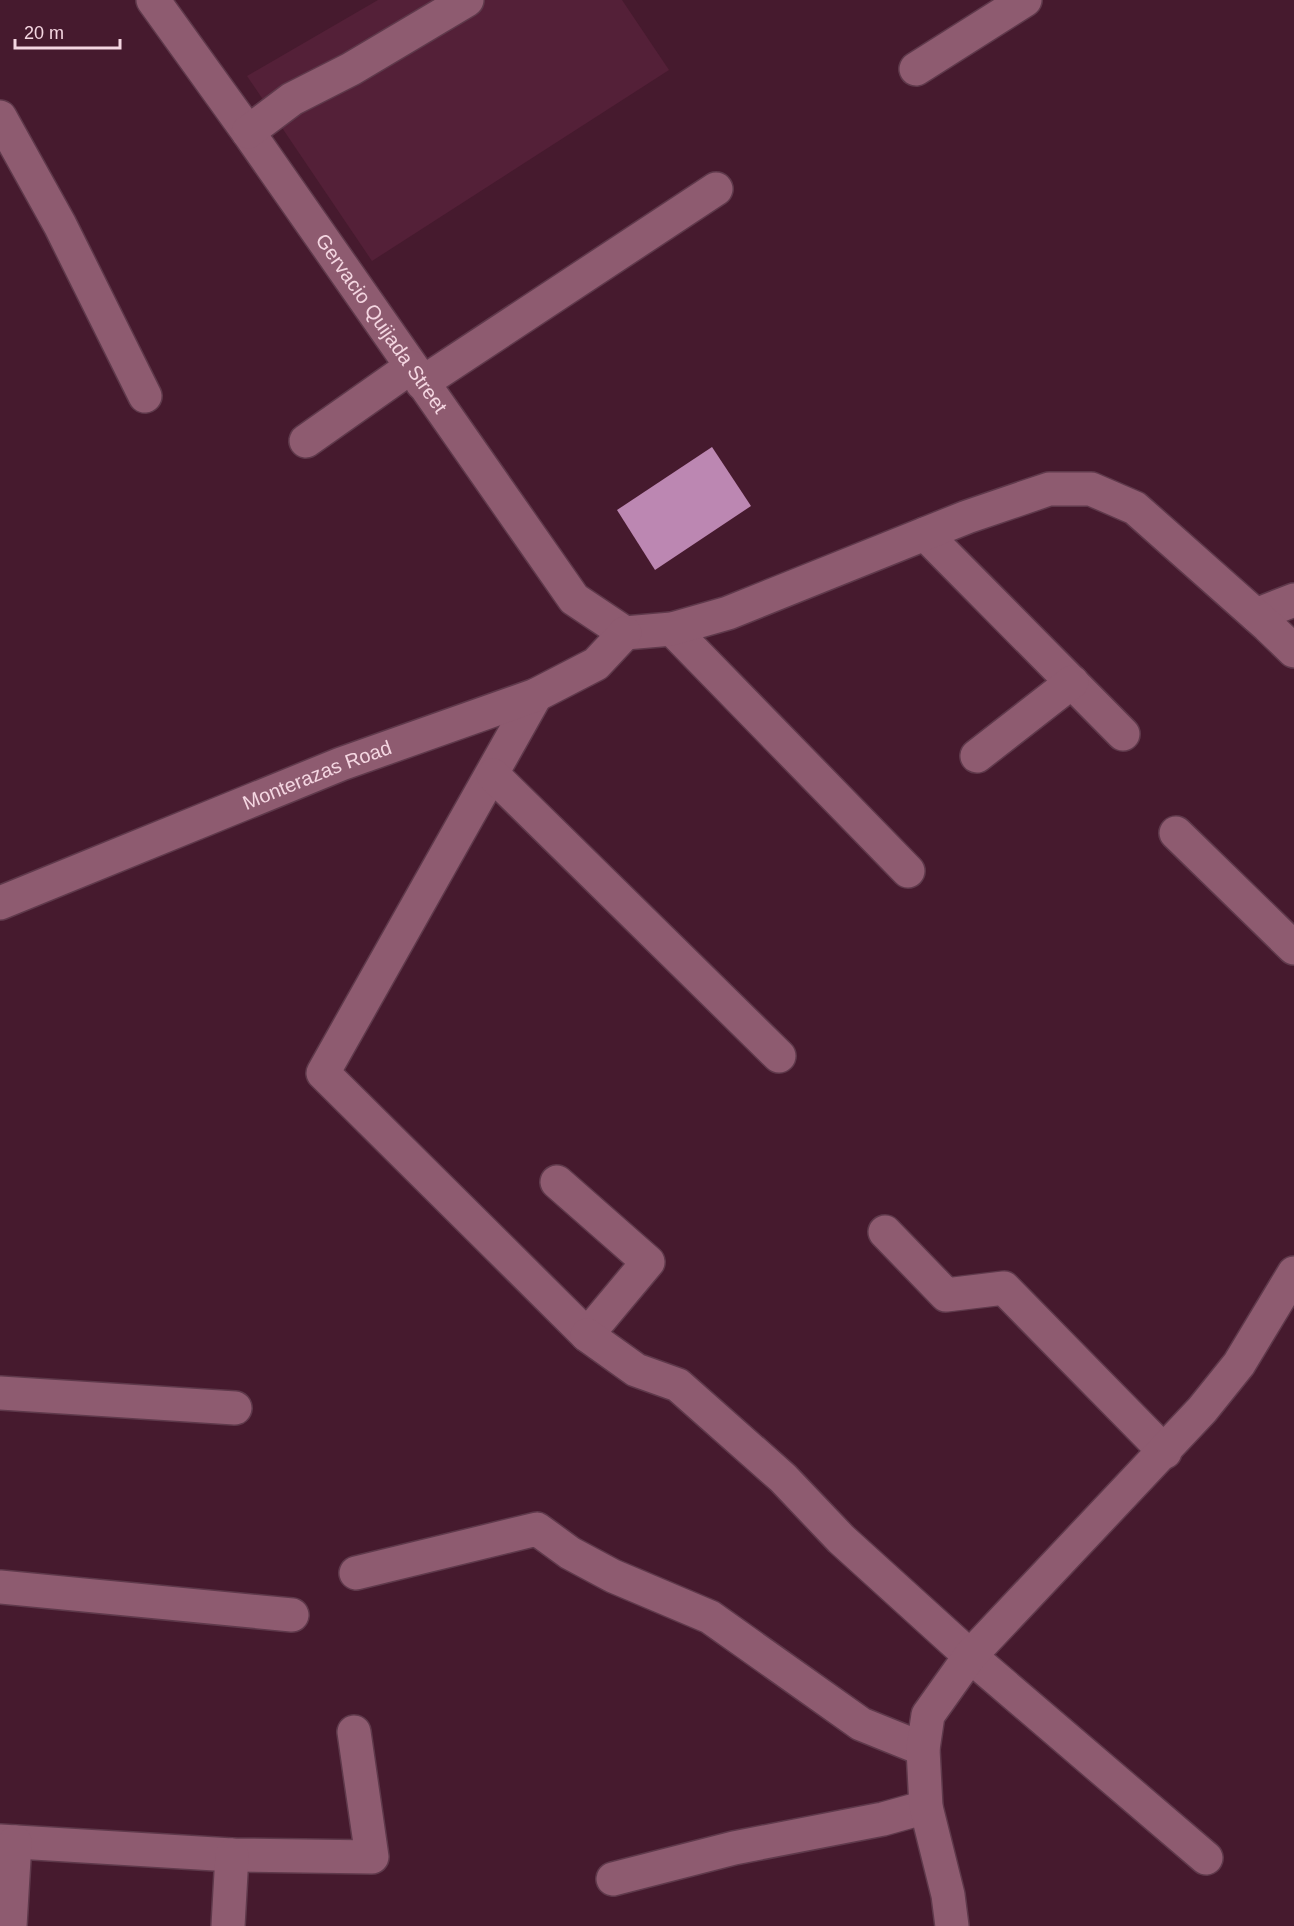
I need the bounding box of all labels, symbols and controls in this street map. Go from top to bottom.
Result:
scale bar [15,12,120,50]
text: 20 m [24,23,64,43]
street label: Gervacio Quijada Street [311,230,452,418]
street label: Monterazas Road [239,736,394,814]

